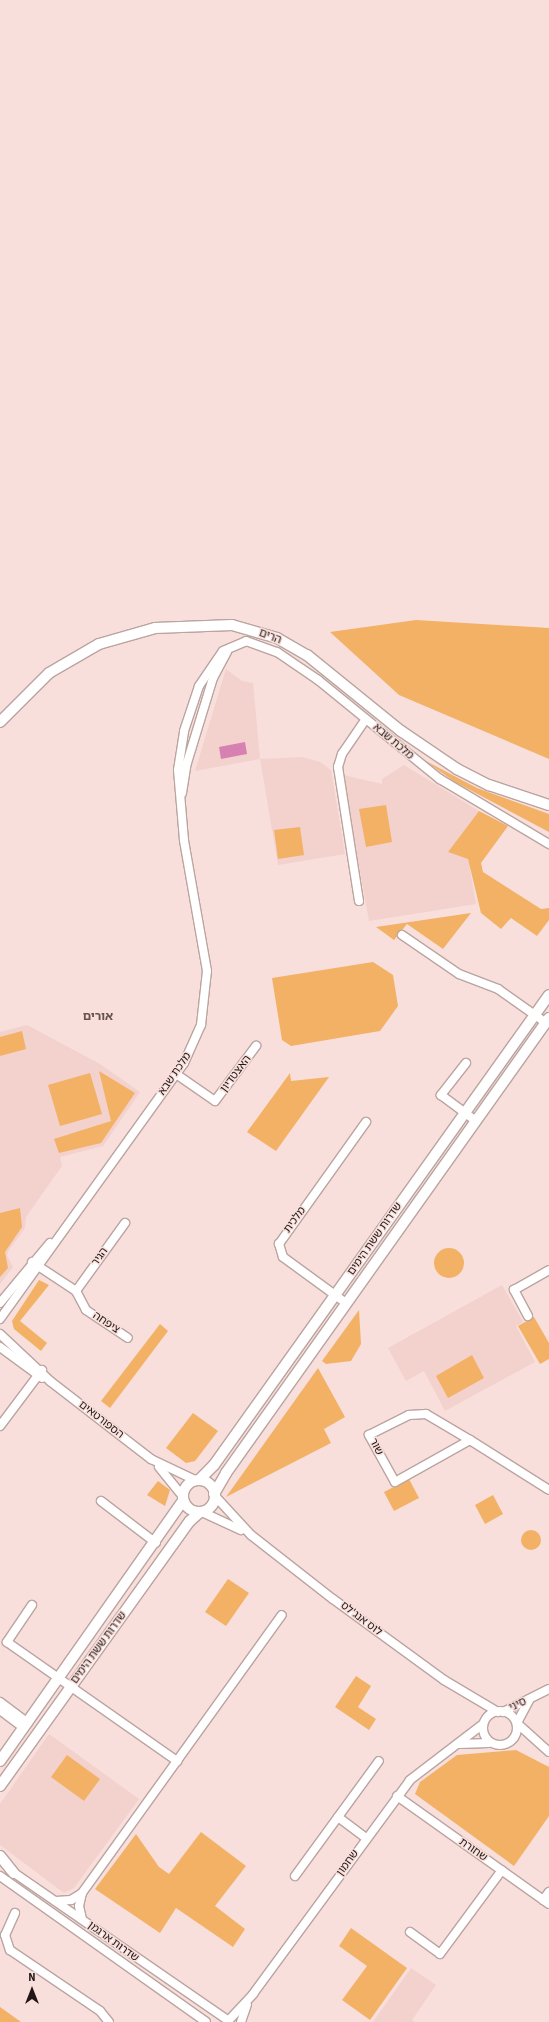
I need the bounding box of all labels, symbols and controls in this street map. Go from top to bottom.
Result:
street label: הרים [257,627,283,647]
street label: מלכת שבא [370,721,416,763]
district label: אורים [83,1010,113,1024]
street label: מלכת שבא [156,1050,194,1098]
street label: האצטדיון [218,1053,254,1095]
street label: שדרות ששת הימים [345,1200,405,1278]
street label: מלכית [281,1204,309,1236]
street label: הגיר [89,1245,111,1269]
street label: ציפחה [90,1309,122,1337]
street label: הספורטאים [76,1398,126,1442]
street label: שור [366,1436,386,1458]
street label: לוס אנג'לס [338,1599,384,1639]
street label: שדרות ששת הימים [68,1609,130,1687]
street label: סיני [507,1695,529,1715]
street label: שחורת [456,1836,490,1864]
street label: שחמון [334,1847,362,1879]
street label: שדרות ארגמן [85,1919,141,1965]
north arrow [12,1970,52,2010]
text: N [28,1970,36,1985]

